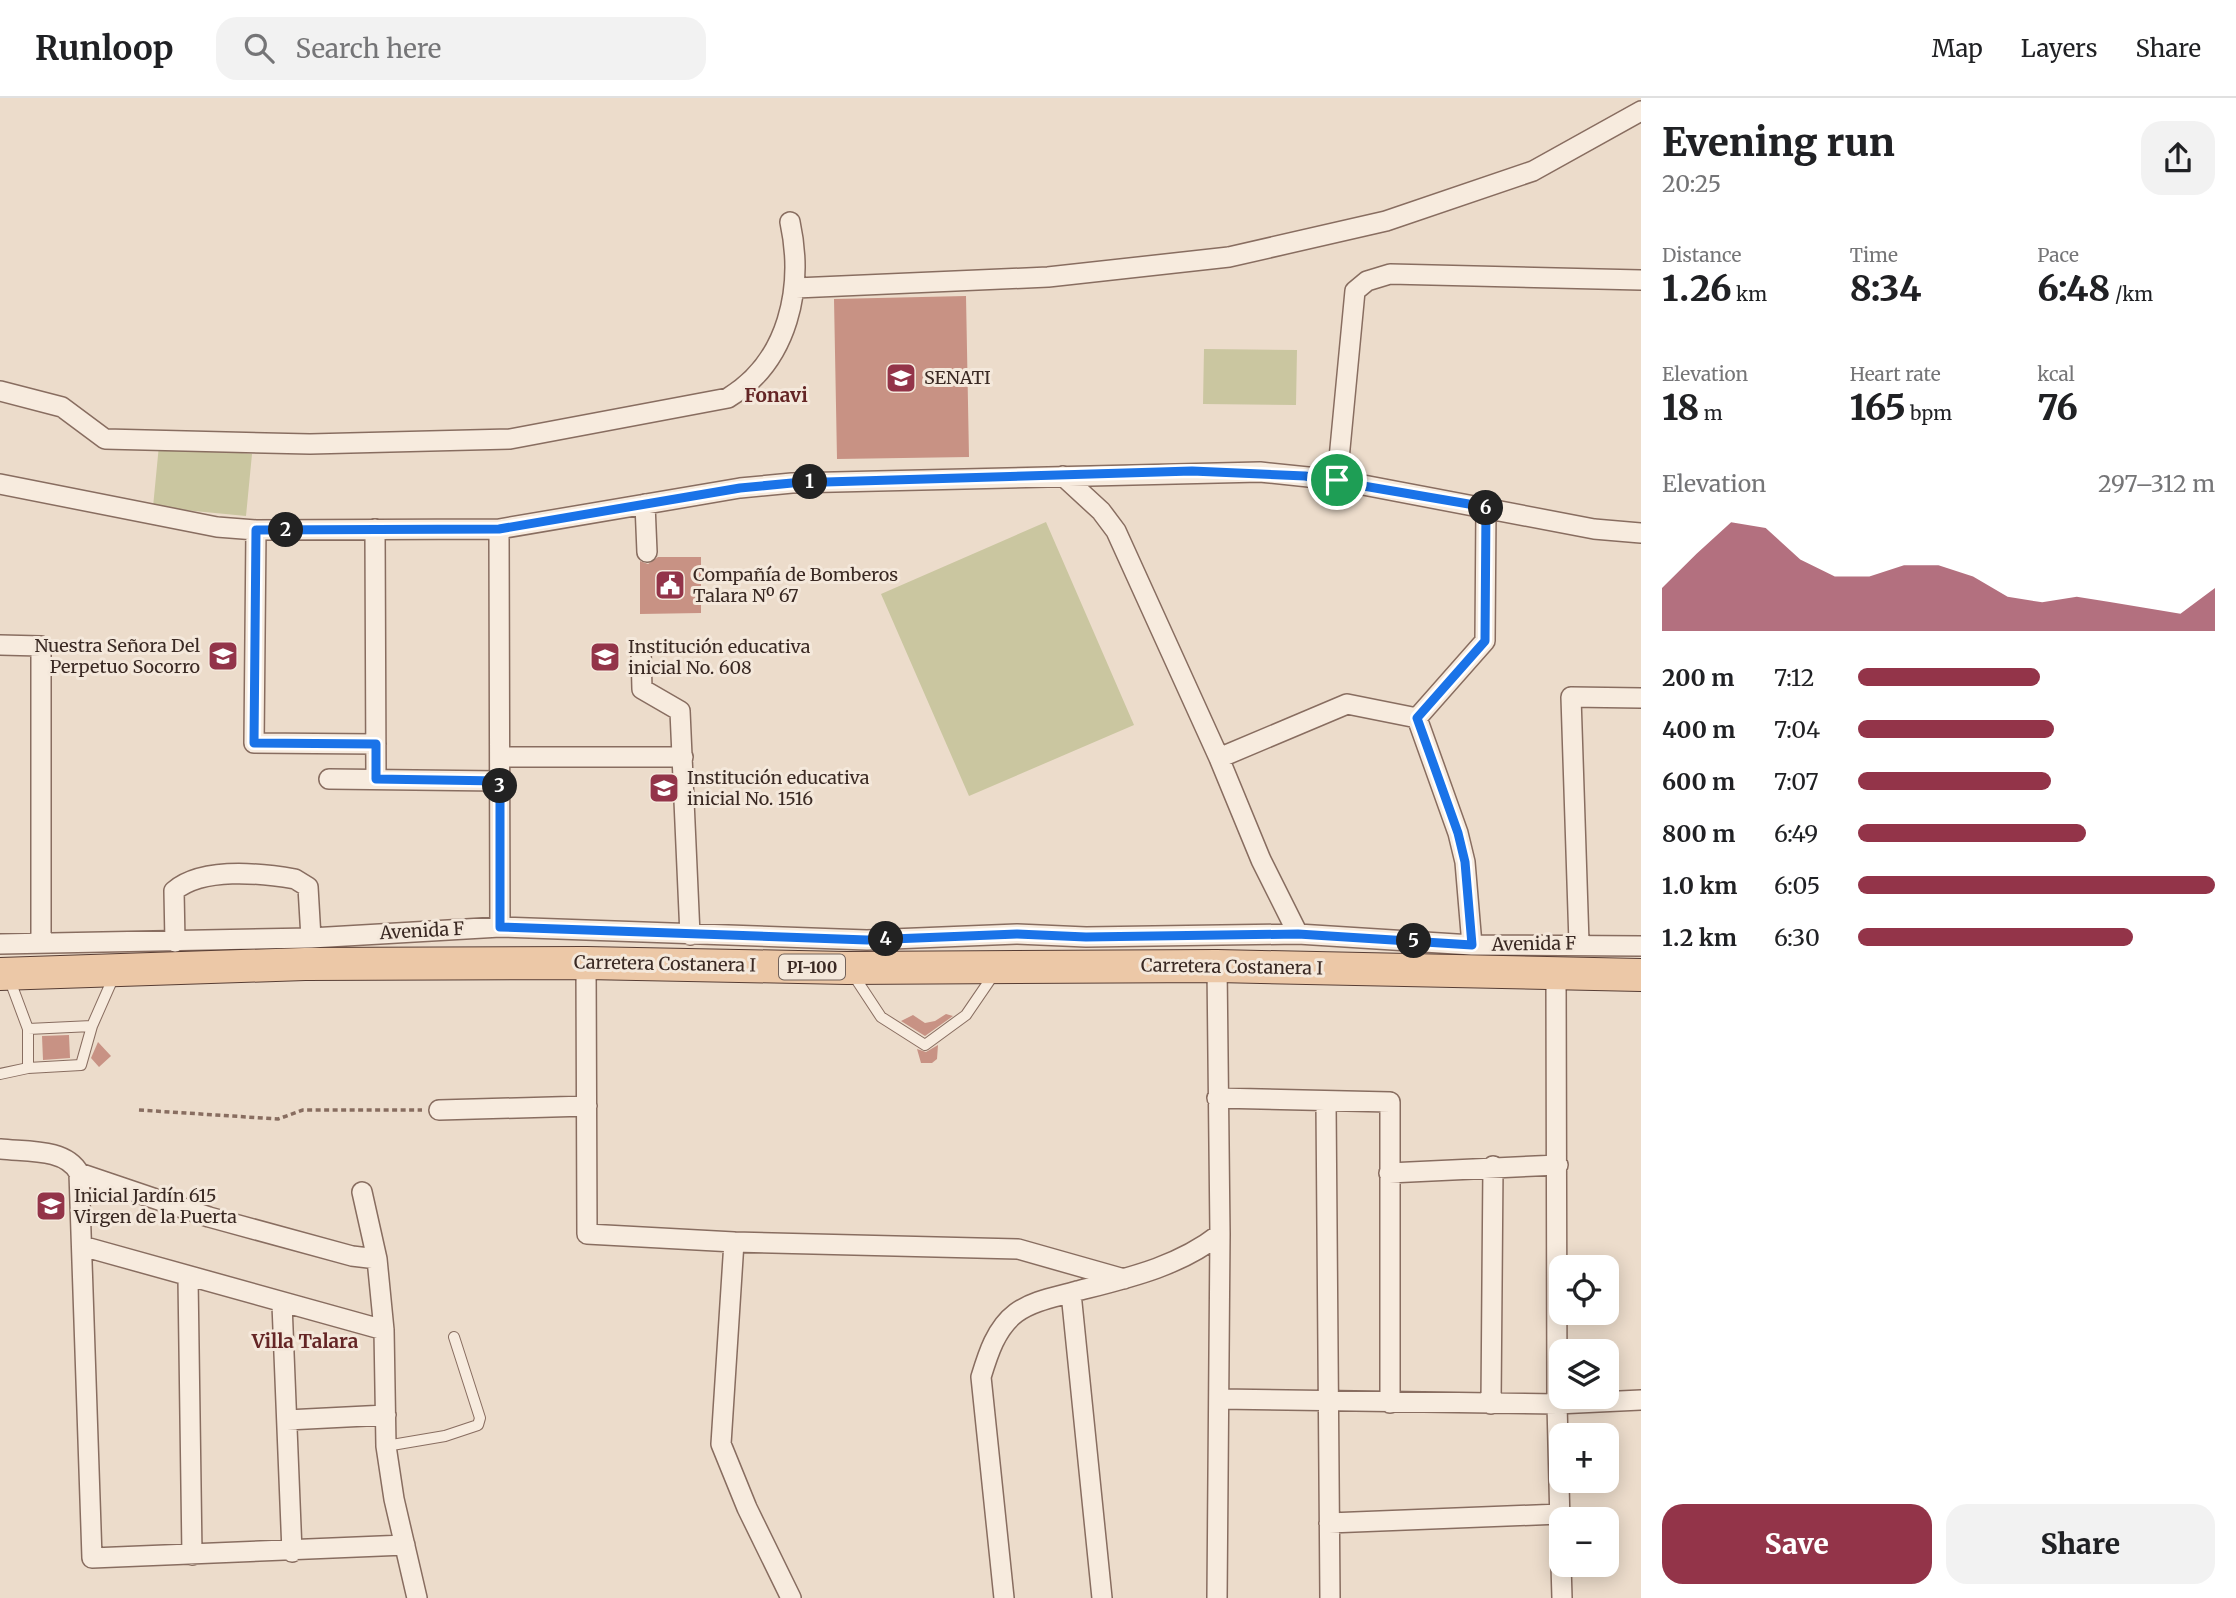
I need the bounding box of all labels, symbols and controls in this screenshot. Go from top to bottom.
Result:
search box [216,17,706,80]
text: Runloop [35,28,174,69]
icon: search [240,29,278,67]
text: Search here [296,32,441,65]
text: Map [1932,33,1983,64]
text: Layers [2021,33,2097,64]
text: Share [2135,33,2201,64]
text: Evening run [1662,119,1895,166]
button: share [2141,121,2215,195]
text: 20:25 [1662,169,1721,198]
text: Distance [1662,243,1741,267]
text: Time [1850,243,1898,267]
text: Pace [2037,243,2079,267]
text: 1.26 [1662,267,1732,311]
text: 8:34 [1850,267,1921,311]
text: 6:48 [2037,267,2110,311]
text: km [1732,282,1767,306]
text: /km [2110,282,2153,306]
school or university icon: SENATI [884,361,918,395]
text: Elevation [1662,362,1748,386]
text: Heart rate [1850,362,1941,386]
text: kcal [2037,362,2075,386]
place label: SENATI [924,366,991,389]
district label: Fonavi [744,383,808,407]
text: 18 [1662,386,1699,430]
text: 165 [1850,386,1906,430]
text: 76 [2037,386,2078,430]
text: m [1699,401,1723,425]
text: bpm [1906,401,1952,425]
pin [1307,450,1367,510]
icon: arrive [1318,461,1356,499]
pin: 1 [792,464,828,500]
text: 1 [805,469,814,493]
text: Elevation [1662,469,1766,498]
text: 297–312 m [2098,469,2215,498]
pin: 6 [1468,490,1504,526]
text: 6 [1480,495,1491,519]
pin: 2 [268,512,304,548]
text: 2 [280,517,291,541]
place label: Compañía de Bomberos Talara Nº 67 [693,563,898,607]
public building icon: Compañía de Bomberos Talara Nº 67 [653,568,687,602]
place label: Nuestra Señora Del Perpetuo Socorro [34,634,200,678]
place label: Institución educativa inicial No. 608 [628,635,811,679]
school or university icon: Nuestra Señora Del Perpetuo Socorro [206,639,240,673]
school or university icon: Institución educativa inicial No. 608 [588,640,622,674]
text: 200 m [1662,663,1734,692]
text: 7:12 [1774,663,1815,692]
text: 400 m [1662,715,1736,744]
text: 7:04 [1774,715,1820,744]
place label: Institución educativa inicial No. 1516 [687,766,870,810]
text: 600 m [1662,767,1735,796]
text: 7:07 [1774,767,1819,796]
pin: 3 [482,768,518,804]
school or university icon: Institución educativa inicial No. 1516 [647,771,681,805]
text: 3 [494,773,505,797]
text: 800 m [1662,819,1735,848]
text: 6:49 [1774,819,1818,848]
text: 1.0 km [1662,871,1737,900]
text: 6:05 [1774,871,1820,900]
street label: Avenida F [378,917,465,944]
pin: 4 [868,922,903,956]
text: 1.2 km [1662,923,1737,952]
text: 6:30 [1774,923,1820,952]
pin: 5 [1396,924,1432,958]
text: 4 [879,926,892,950]
text: 5 [1408,928,1419,952]
street label: Avenida F [1490,931,1577,956]
street label: Carretera Costanera I [574,950,756,977]
street label: Carretera Costanera I [1141,953,1323,980]
road number: PI-100 [779,954,845,980]
place label: Inicial Jardín 615 Virgen de la Puerta [73,1184,237,1228]
school or university icon: Inicial Jardín 615 Virgen de la Puerta [34,1189,68,1223]
map controls [1549,1255,1619,1577]
button: locate [1549,1255,1619,1325]
district label: Villa Talara [251,1329,359,1353]
button: layers [1549,1339,1619,1409]
button: + [1549,1423,1619,1493]
button: Save [1662,1504,1932,1584]
button: Share [1946,1504,2215,1584]
button: − [1549,1507,1619,1577]

